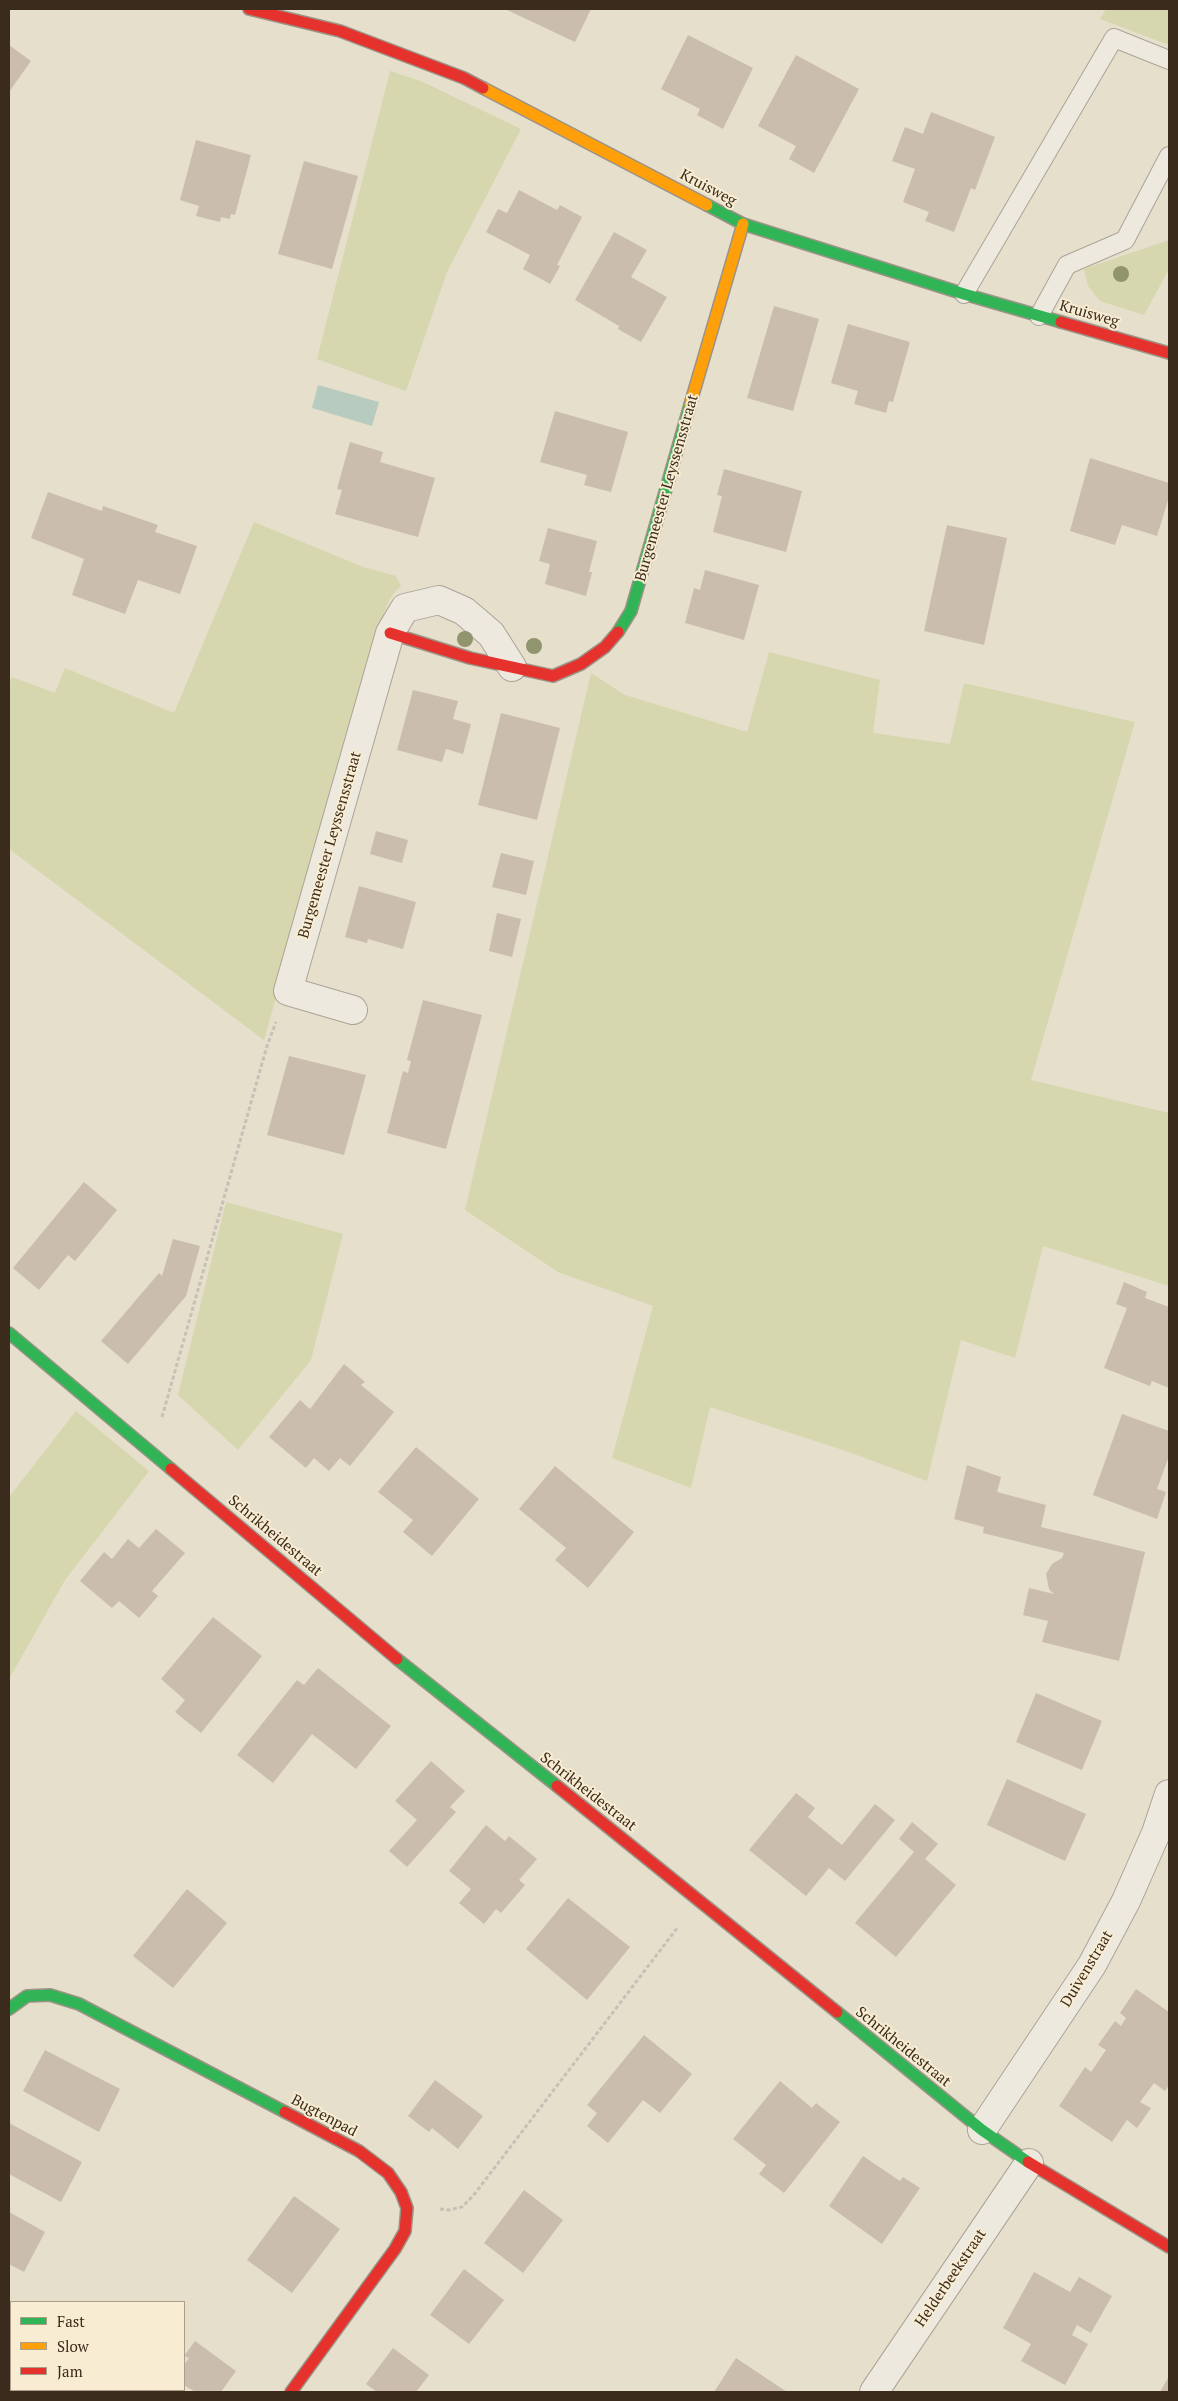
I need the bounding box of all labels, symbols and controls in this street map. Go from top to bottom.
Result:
street label: Kruisweg [677,166,739,210]
street label: Kruisweg [1057,297,1121,331]
street label: Burgemeester Leyssensstraat [632,392,702,584]
street label: Burgemeester Leyssensstraat [295,749,365,941]
street label: Schrikheidestraat [224,1491,326,1581]
street label: Schrikheidestraat [536,1749,640,1835]
street label: Duivenstraat [1057,1927,1117,2011]
street label: Schrikheidestraat [852,2003,954,2091]
street label: Bugtenpad [288,2091,360,2141]
street label: Helderbeekstraat [912,2226,990,2330]
legend [10,2301,185,2391]
text: Fast [57,2311,85,2331]
text: Slow [57,2336,89,2356]
text: Jam [57,2361,83,2381]

